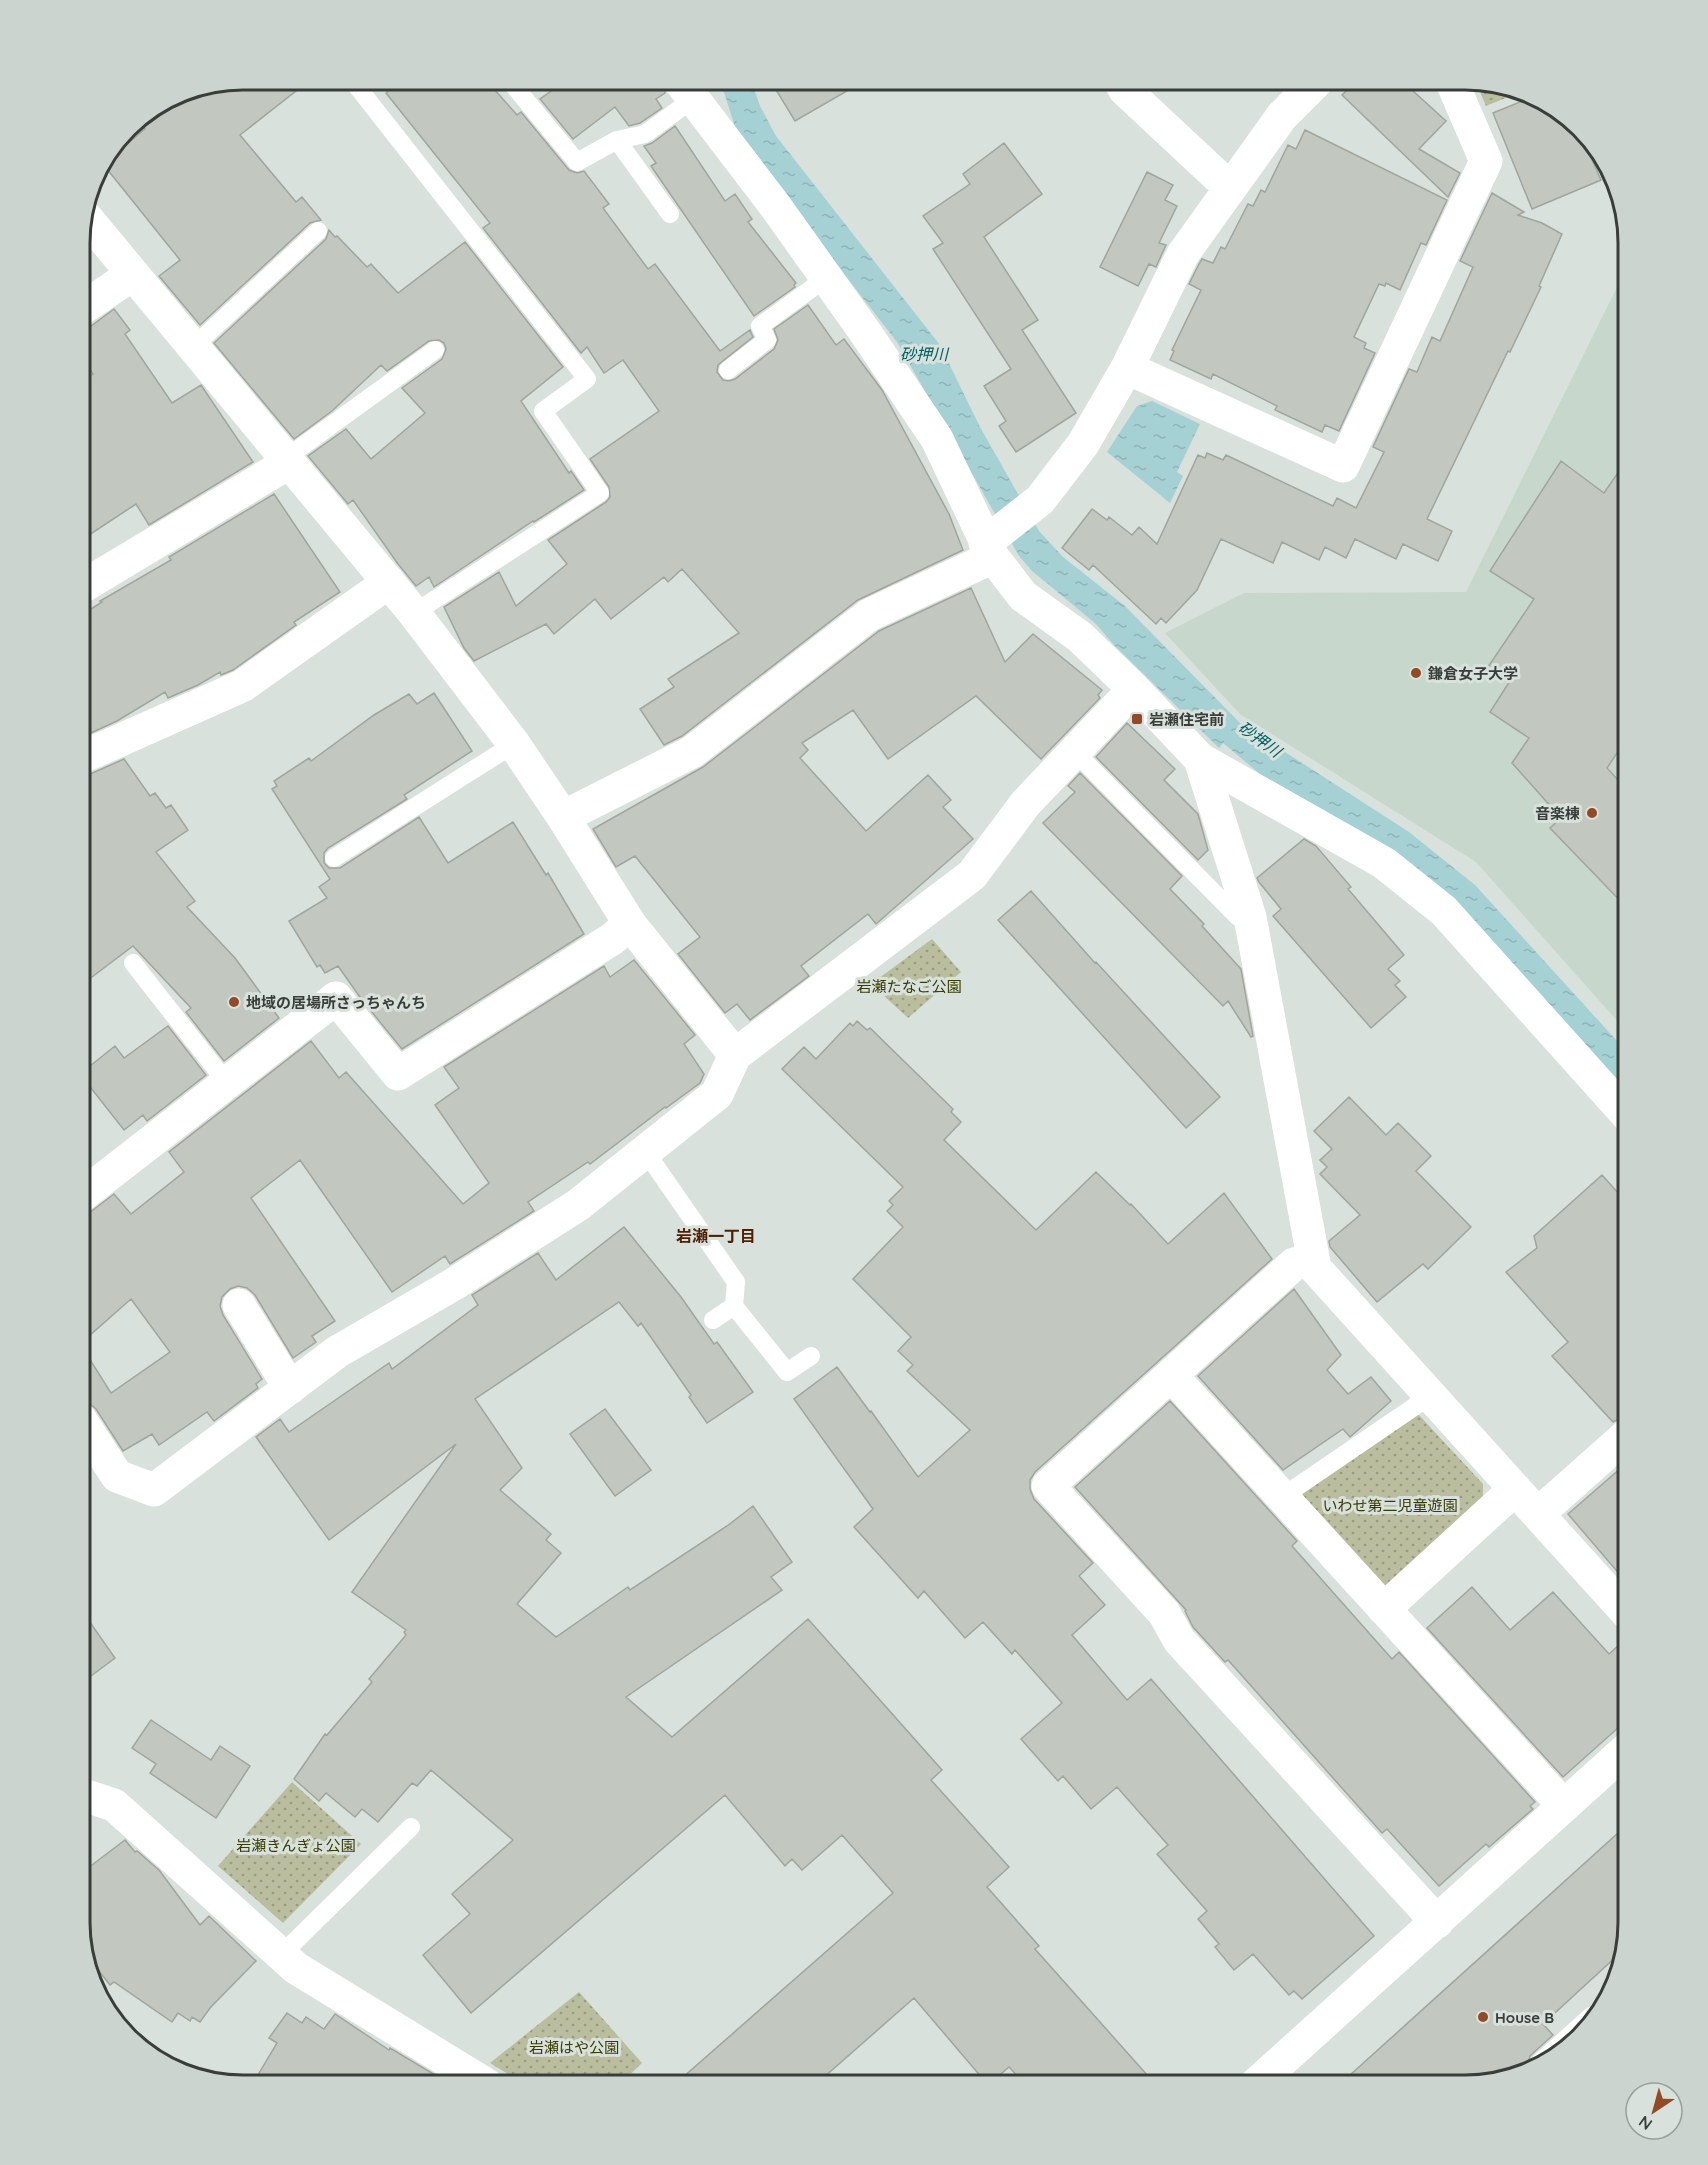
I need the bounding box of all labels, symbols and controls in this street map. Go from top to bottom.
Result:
water label: 砂押川 [900,344,950,364]
place label: 鎌倉女子大学 [1427,664,1518,683]
marker: 鎌倉女子大学 [1409,666,1423,680]
place label: 岩瀬住宅前 [1149,710,1224,729]
marker: 岩瀬住宅前 [1130,712,1144,726]
water label: 砂押川 [1235,717,1287,762]
place label: 音楽棟 [1535,804,1580,823]
marker: 音楽棟 [1585,806,1599,820]
park label: 岩瀬たなご公園 [856,977,962,996]
place label: 地域の居場所さっちゃんち [246,993,426,1012]
marker: 地域の居場所さっちゃんち [227,995,241,1009]
district label: 岩瀬一丁目 [676,1226,756,1246]
park label: いわせ第二児童遊園 [1322,1496,1458,1515]
park label: 岩瀬きんぎょ公園 [236,1836,356,1855]
place label: House B [1495,2008,1554,2027]
marker: House B [1476,2010,1490,2024]
park label: 岩瀬はや公園 [529,2038,619,2057]
north arrow [1624,2081,1684,2141]
text: N [1635,2112,1656,2135]

